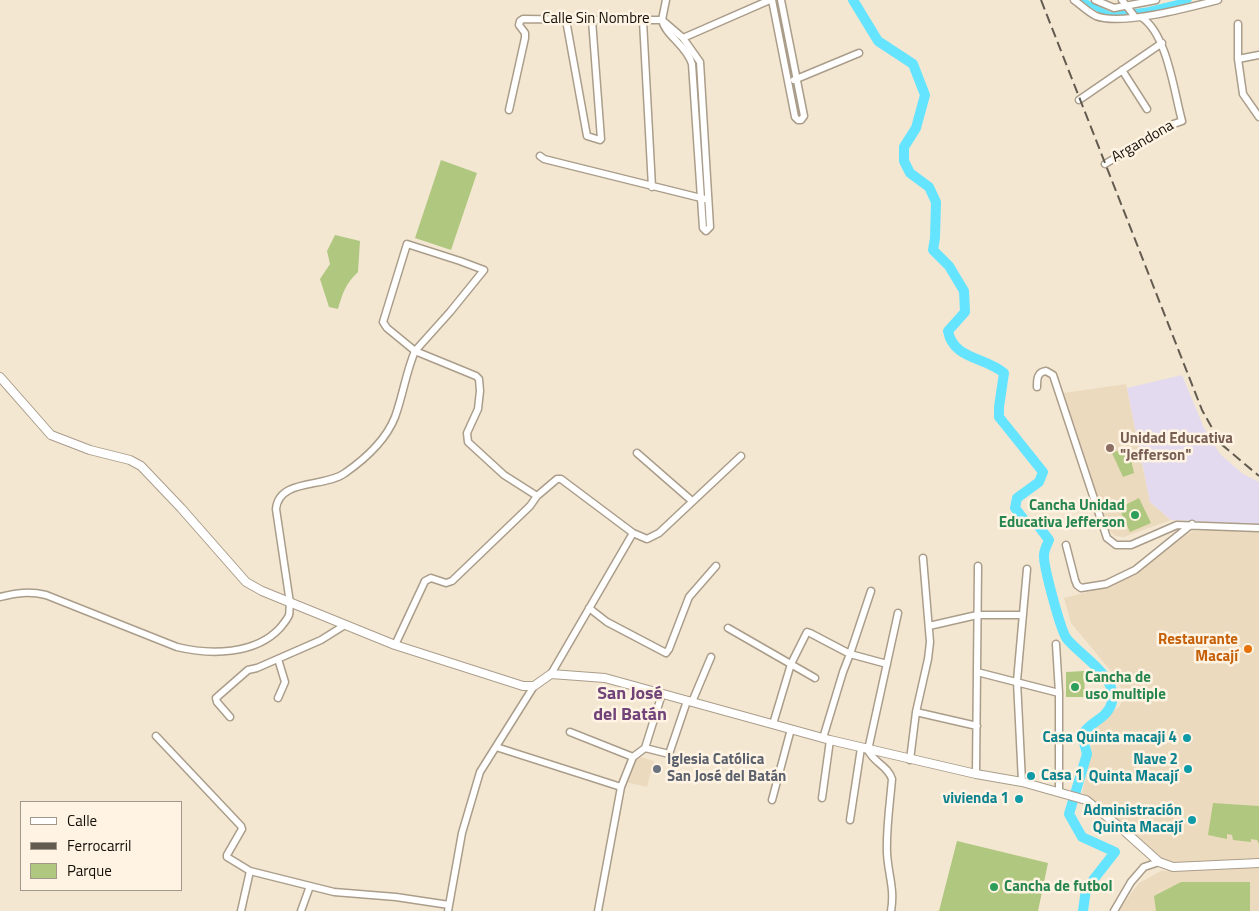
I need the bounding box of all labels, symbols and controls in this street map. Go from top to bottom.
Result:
street label: Calle Sin Nombre [542,10,650,28]
street label: Argandona [1109,117,1177,167]
place label: Unidad Educativa "Jefferson" [1120,430,1233,465]
marker: Unidad Educativa "Jefferson" [1104,442,1116,454]
place label: Cancha Unidad Educativa Jefferson [999,497,1125,532]
marker: Cancha Unidad Educativa Jefferson [1129,509,1141,521]
place label: Restaurante Macají [1158,631,1238,666]
marker: Restaurante Macají [1242,643,1254,655]
place label: Cancha de uso multiple [1085,669,1166,704]
marker: Cancha de uso multiple [1069,681,1081,693]
district label: San José del Batán [593,684,667,726]
place label: Casa Quinta macaji 4 [1042,729,1177,747]
marker: Casa Quinta macaji 4 [1181,732,1193,744]
place label: Iglesia Católica San José del Batán [667,751,786,786]
place label: Nave 2 Quinta Macají [1089,751,1178,786]
marker: Iglesia Católica San José del Batán [651,763,663,775]
marker: Nave 2 Quinta Macají [1182,763,1194,775]
place label: Casa 1 [1041,767,1083,785]
marker: Casa 1 [1025,770,1037,782]
place label: vivienda 1 [943,790,1009,808]
marker: vivienda 1 [1013,793,1025,805]
legend [20,801,182,891]
place label: Administración Quinta Macají [1084,802,1182,837]
text: Calle [67,809,97,832]
marker: Administración Quinta Macají [1186,814,1198,826]
text: Ferrocarril [67,834,132,857]
text: Parque [67,859,112,882]
place label: Cancha de futbol [1004,878,1113,896]
marker: Cancha de futbol [988,881,1000,893]

